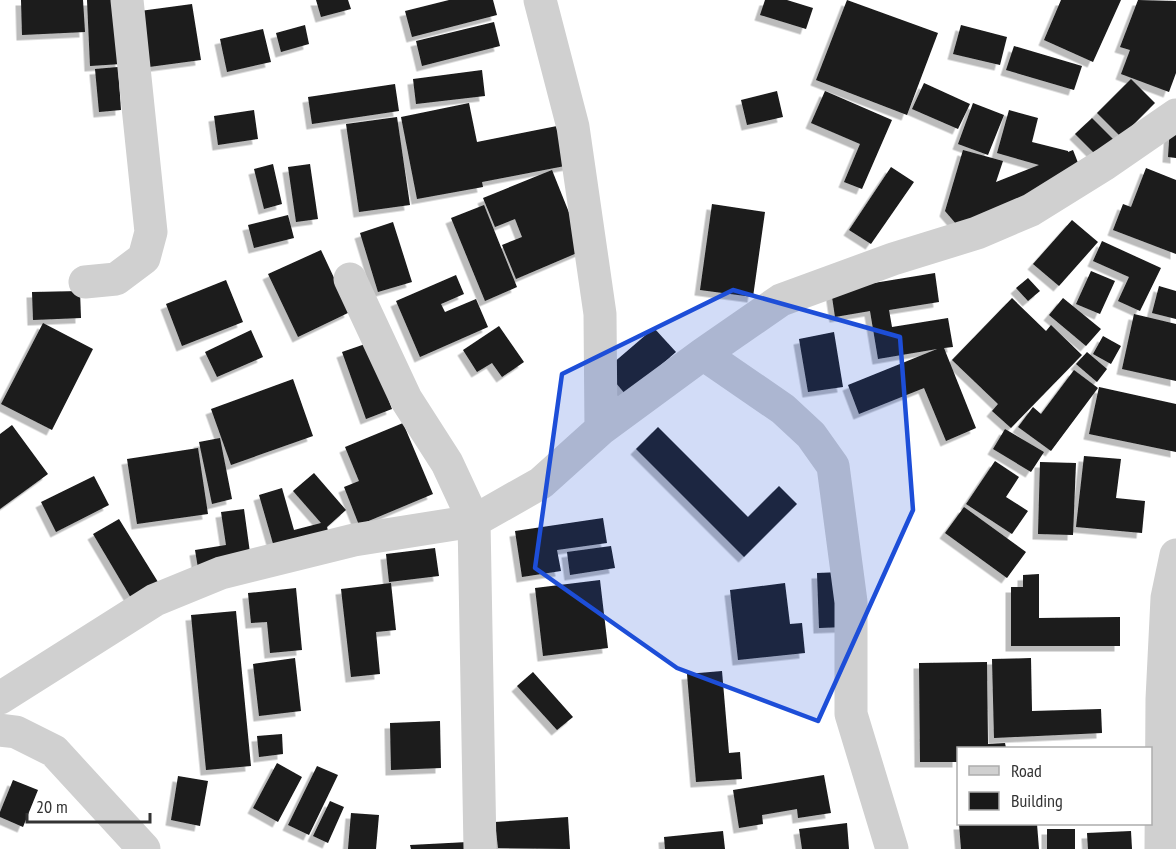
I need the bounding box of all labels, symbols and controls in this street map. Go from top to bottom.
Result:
legend [957,747,1152,825]
text: Road [1011,759,1042,782]
scale bar [27,786,150,824]
text: Building [1011,789,1063,812]
text: 20 m [36,795,68,818]

